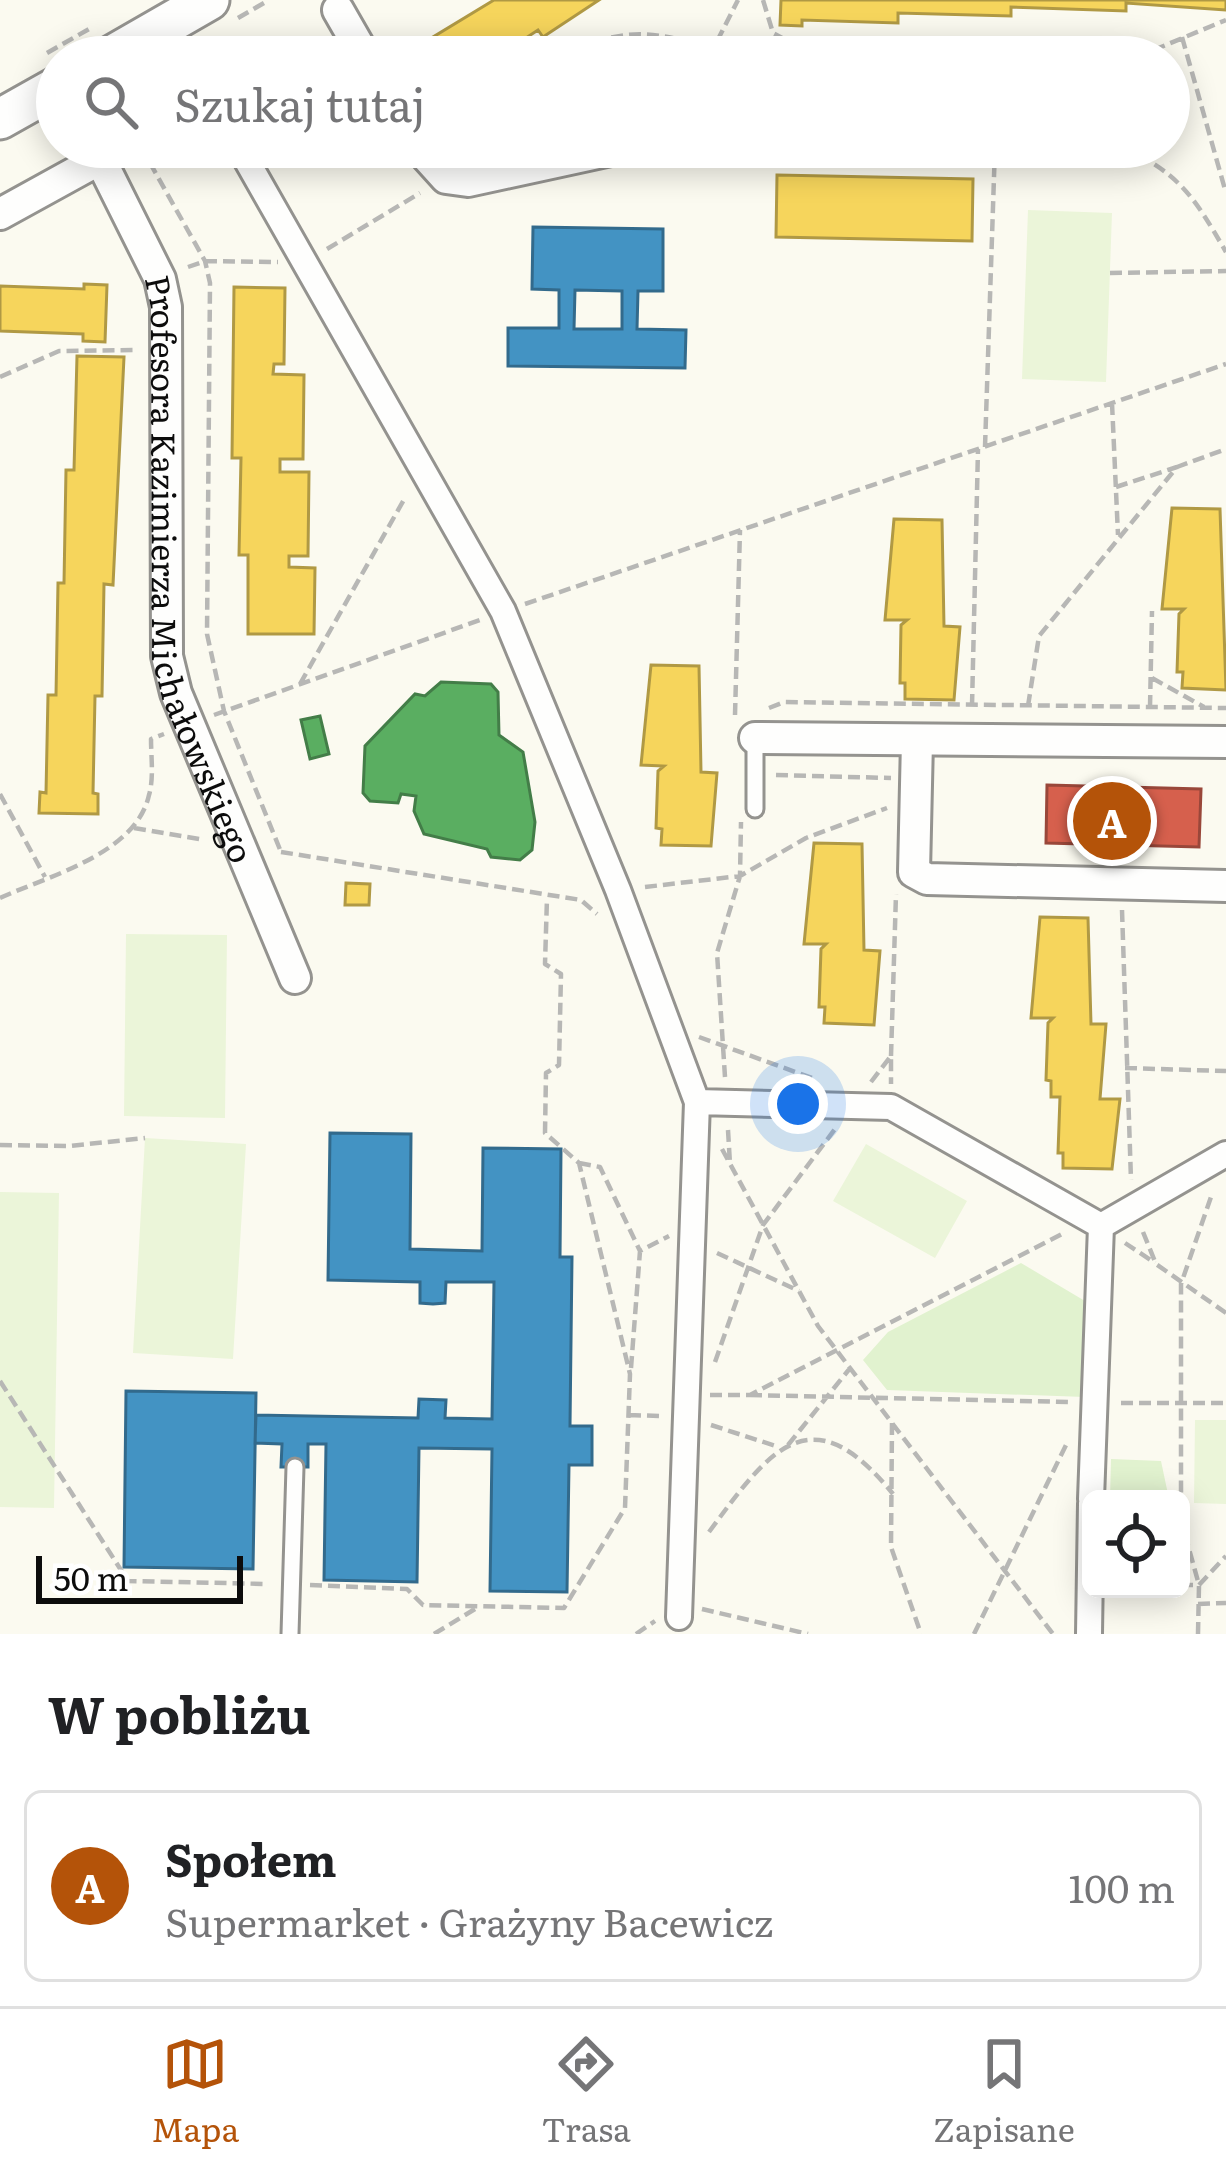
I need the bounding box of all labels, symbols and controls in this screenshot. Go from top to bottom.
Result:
search box [36,36,1190,168]
icon: search [78,69,144,135]
text: Szukaj tutaj [174,69,425,136]
street label: Profesora Kazimierza Michałowskiego [135,270,268,870]
pin: A [1073,776,1151,866]
your location [768,1074,828,1134]
map controls [1082,1490,1190,1598]
button: locate [1082,1490,1190,1598]
scale bar [36,1550,243,1603]
text: 50 m [54,1552,128,1601]
text: W pobliżu [48,1674,311,1750]
text: Społem [165,1824,337,1891]
text: A [75,1857,105,1915]
text: 100 m [1068,1857,1175,1915]
text: Supermarket · Grażyny Bacewicz [165,1891,773,1949]
tab: Mapa [151,2031,239,2152]
tab: Trasa [542,2031,631,2152]
tab: Zapisane [933,2031,1075,2152]

